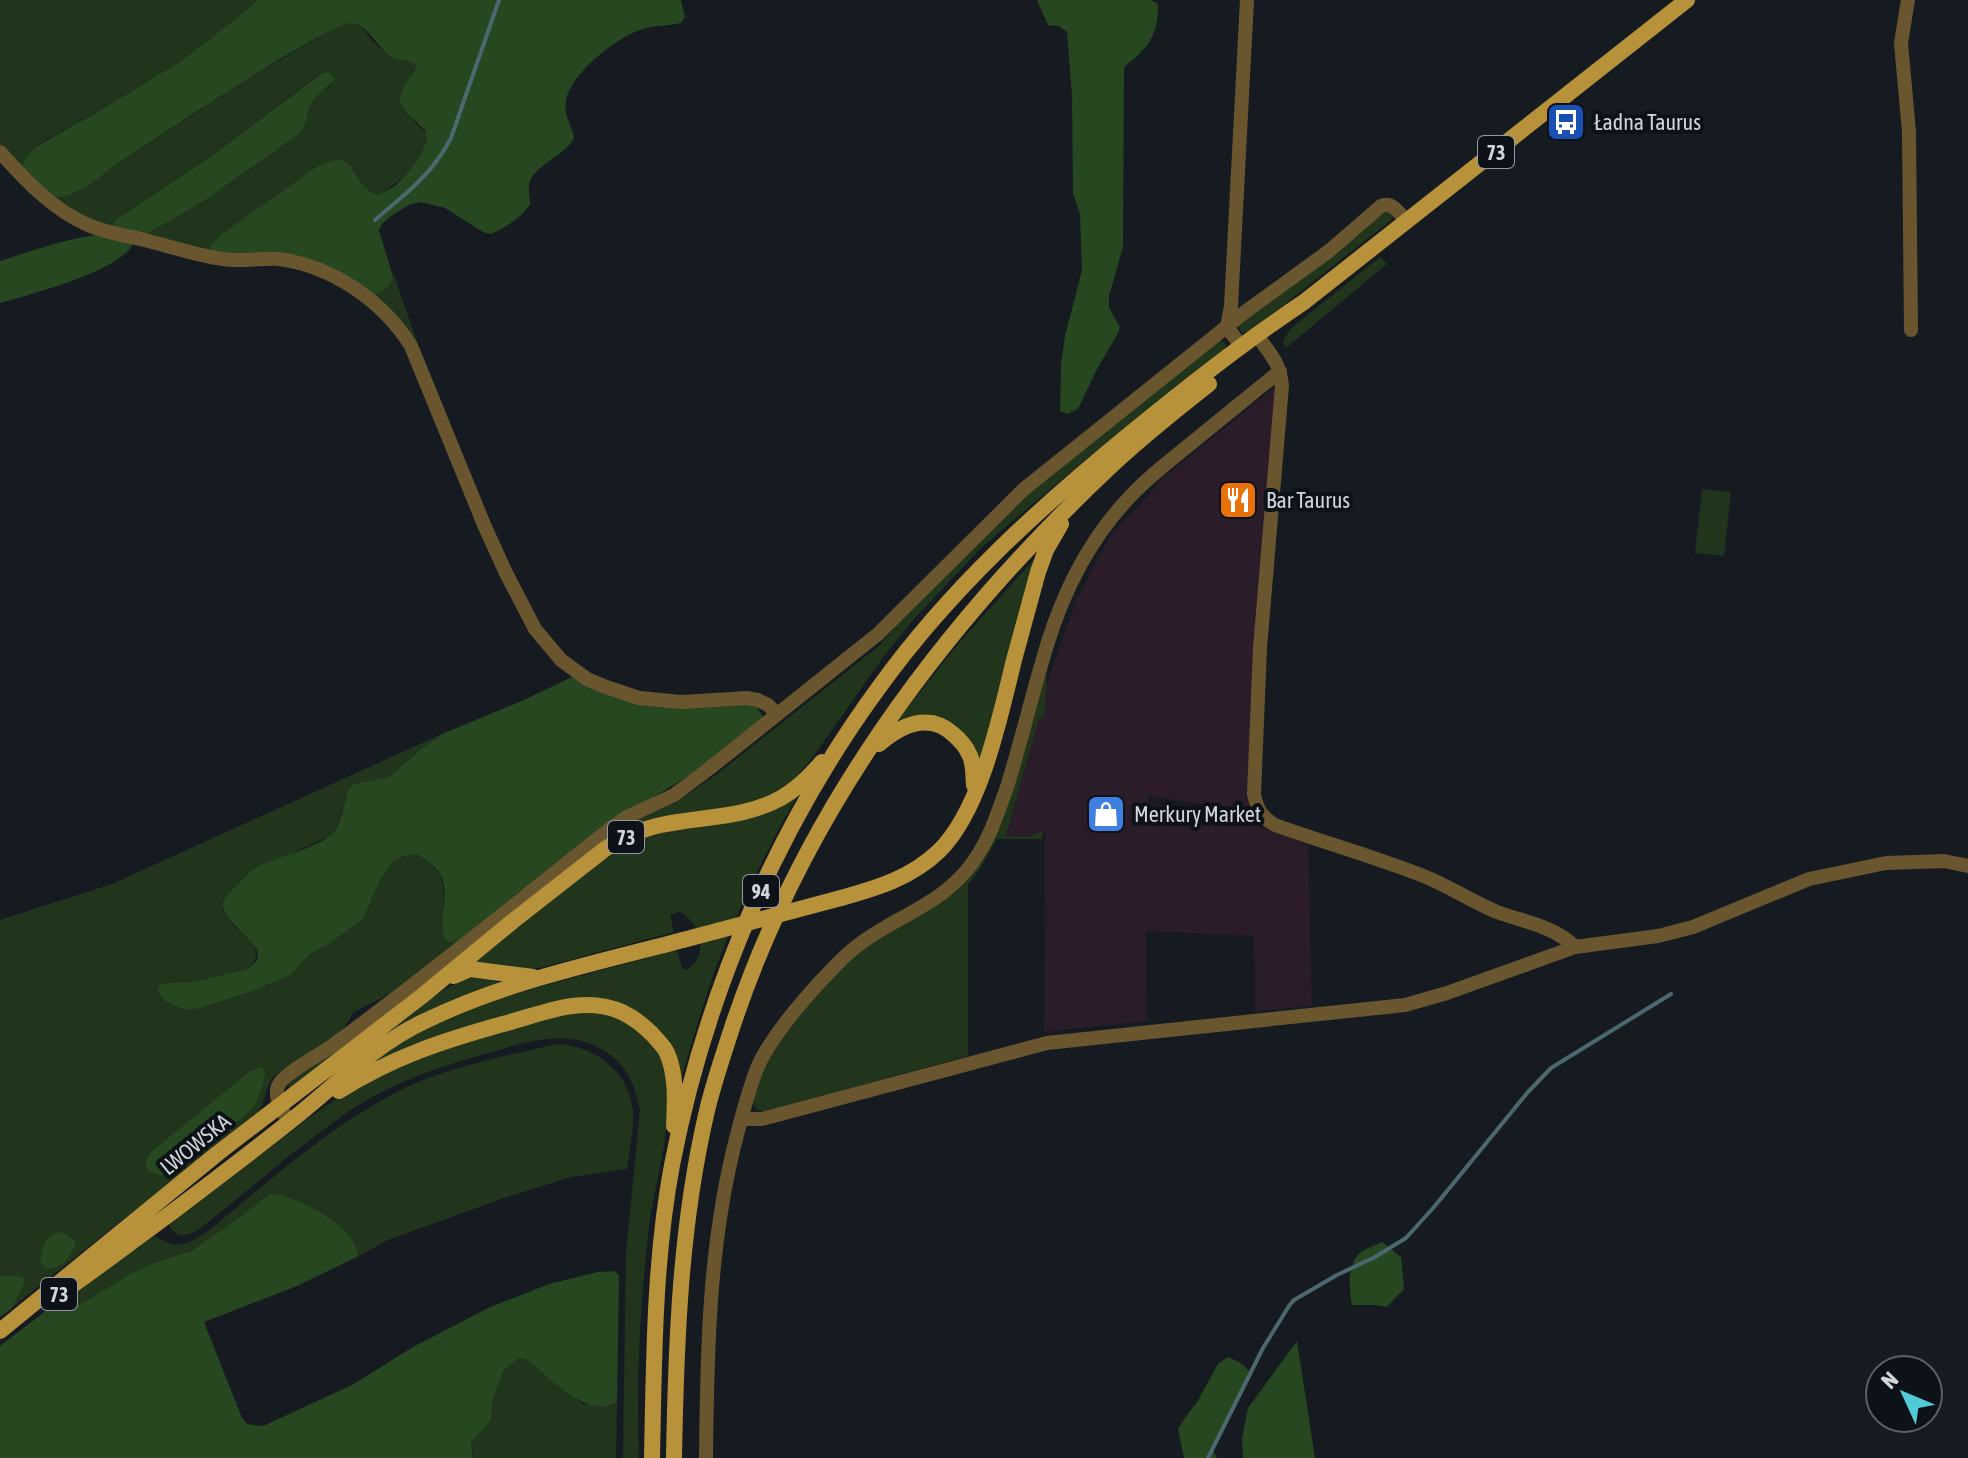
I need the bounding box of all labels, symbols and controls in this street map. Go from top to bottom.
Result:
bus stop icon: Ładna Taurus [1545,101,1587,143]
place label: Ładna Taurus [1594,109,1701,135]
road number: 73 [1478,136,1514,168]
restaurant icon: Bar Taurus [1217,479,1259,521]
place label: Bar Taurus [1266,487,1350,513]
shop icon: Merkury Market [1085,793,1127,835]
place label: Merkury Market [1134,801,1261,827]
road number: 73 [608,821,644,853]
road number: 94 [743,875,779,907]
street label: LWOWSKA [155,1108,235,1180]
road number: 73 [41,1278,77,1310]
north arrow [1864,1354,1944,1434]
text: N [1876,1366,1903,1394]

